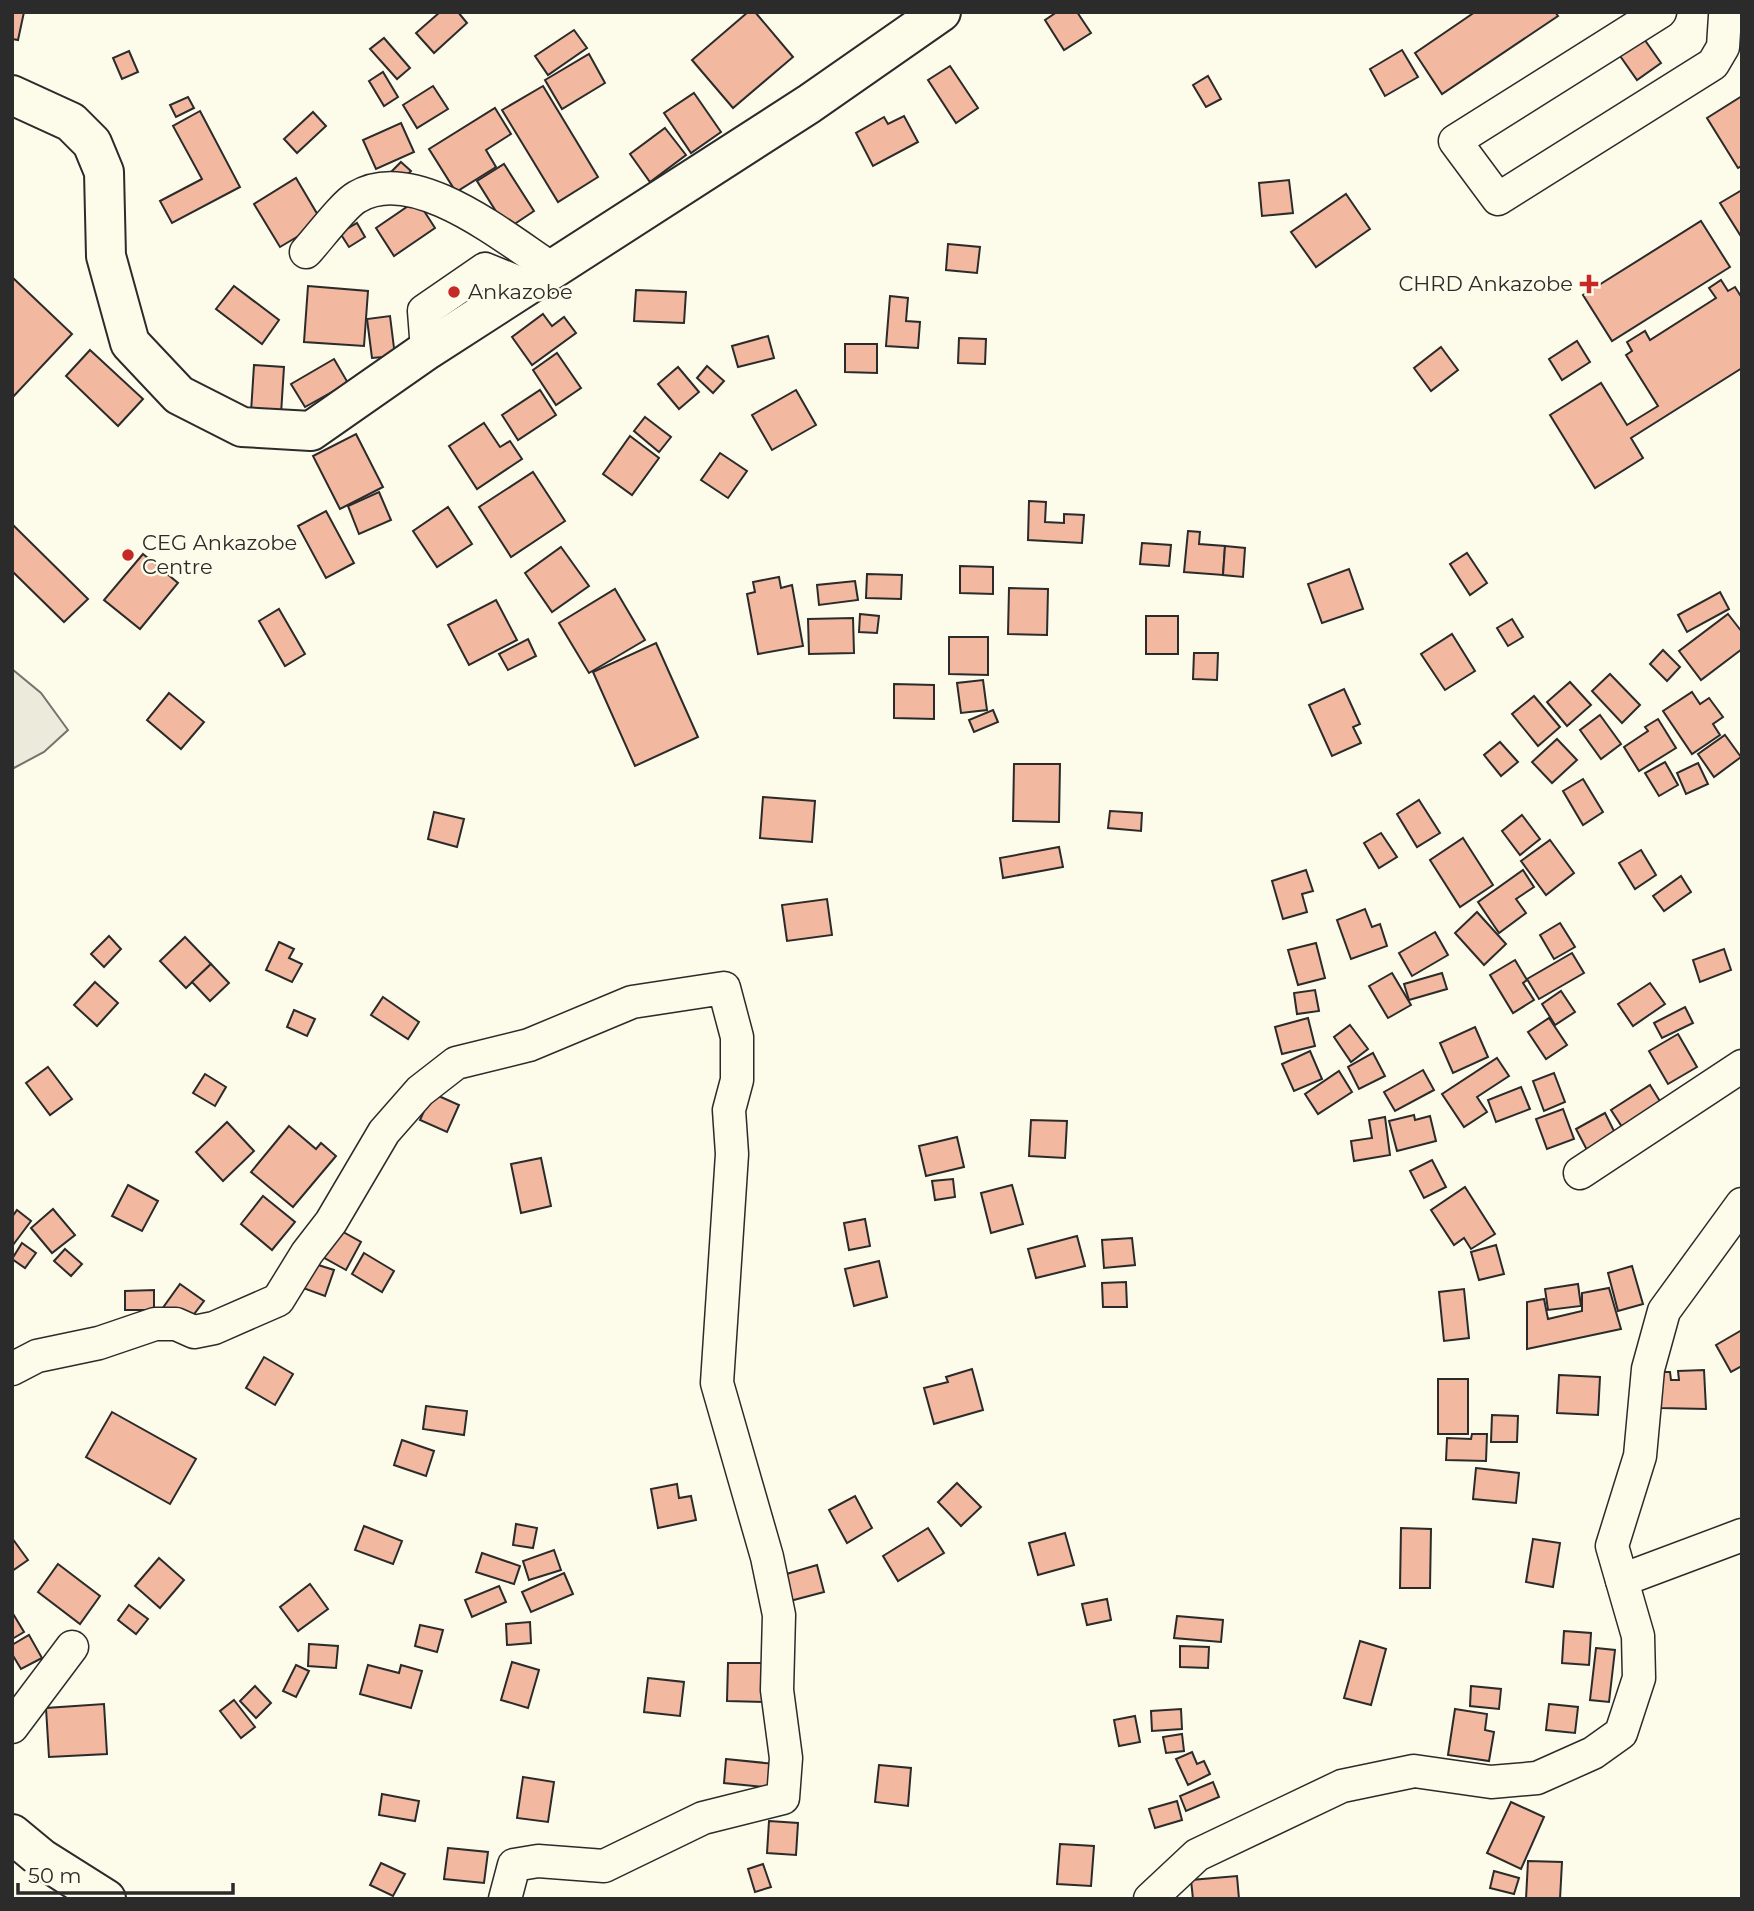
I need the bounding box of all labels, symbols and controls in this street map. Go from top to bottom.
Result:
place label: CHRD Ankazobe [1398,271,1573,296]
marker: CHRD Ankazobe [1579,274,1599,294]
place label: Ankazobe [468,279,573,304]
marker: Ankazobe [446,284,462,300]
place label: CEG Ankazobe Centre [142,530,297,579]
marker: CEG Ankazobe Centre [120,547,136,563]
scale bar [18,1852,233,1896]
text: 50 m [28,1863,82,1888]

